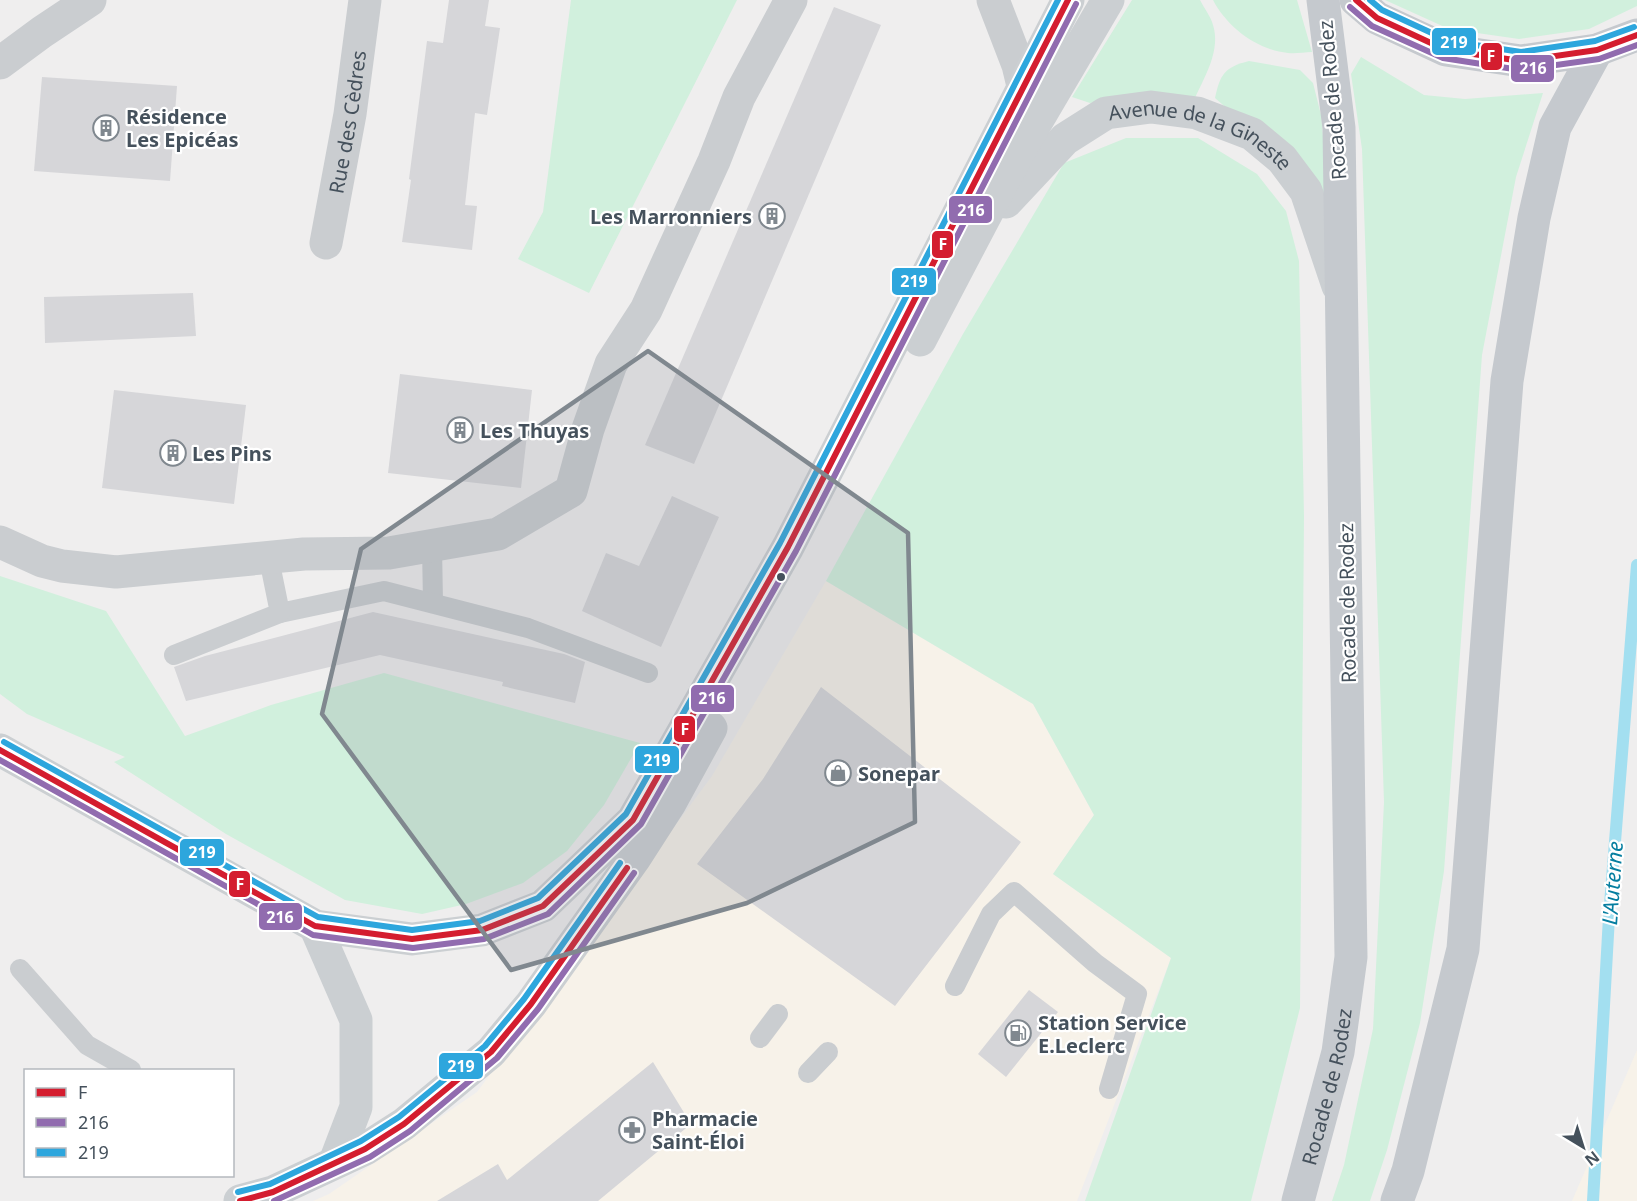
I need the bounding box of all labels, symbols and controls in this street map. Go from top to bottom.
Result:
street label: Rocade de Rodez [1312,19,1352,181]
line badge: 219 [1431,27,1477,56]
text: 219 [1440,31,1468,53]
line badge: F [1480,42,1503,71]
text: F [1487,45,1495,67]
street label: Rue des Cèdres [322,49,372,196]
line badge: 216 [1510,54,1555,83]
text: 216 [1519,57,1547,79]
street label: Avenue de la Gineste [1107,93,1299,175]
place label: Résidence Les Epicéas [126,103,238,153]
building icon: Résidence Les Epicéas [91,113,121,143]
line badge: 216 [948,195,993,224]
text: 216 [957,199,985,221]
building icon: Les Marronniers [757,201,787,231]
place label: Les Marronniers [590,203,752,230]
line badge: F [931,230,954,259]
text: F [939,233,947,255]
line badge: 219 [891,267,937,296]
text: 219 [900,270,928,292]
building icon: Les Thuyas [445,415,475,445]
place label: Les Thuyas [480,417,589,444]
building icon: Les Pins [158,438,188,468]
place label: Les Pins [192,440,272,467]
street label: Rocade de Rodez [1332,523,1362,683]
unlabelled marker [775,571,787,583]
line badge: 216 [690,684,735,713]
text: 216 [698,687,726,709]
line badge: F [673,715,696,743]
text: F [681,718,689,740]
line badge: 219 [634,745,680,774]
text: 219 [643,749,671,771]
shop icon: Sonepar [823,758,853,788]
place label: Sonepar [858,760,940,787]
line badge: 219 [179,838,225,867]
water label: L'Auterne [1595,840,1629,926]
text: 219 [188,841,216,863]
line badge: F [228,870,251,898]
text: F [236,873,244,895]
line badge: 216 [258,902,303,931]
text: 216 [266,906,294,928]
street label: Rocade de Rodez [1295,1007,1357,1168]
place label: Station Service E.Leclerc [1038,1009,1187,1059]
fuel station icon: Station Service E.Leclerc [1003,1018,1033,1048]
line badge: 219 [438,1052,484,1080]
text: 219 [447,1055,475,1077]
legend [24,1069,234,1177]
text: F [78,1080,87,1104]
place label: Pharmacie Saint-Éloi [652,1105,758,1155]
text: 216 [78,1110,109,1134]
pharmacy icon: Pharmacie Saint-Éloi [617,1115,647,1145]
north arrow [1553,1117,1613,1177]
text: 219 [78,1140,109,1164]
text: N [1580,1146,1604,1171]

